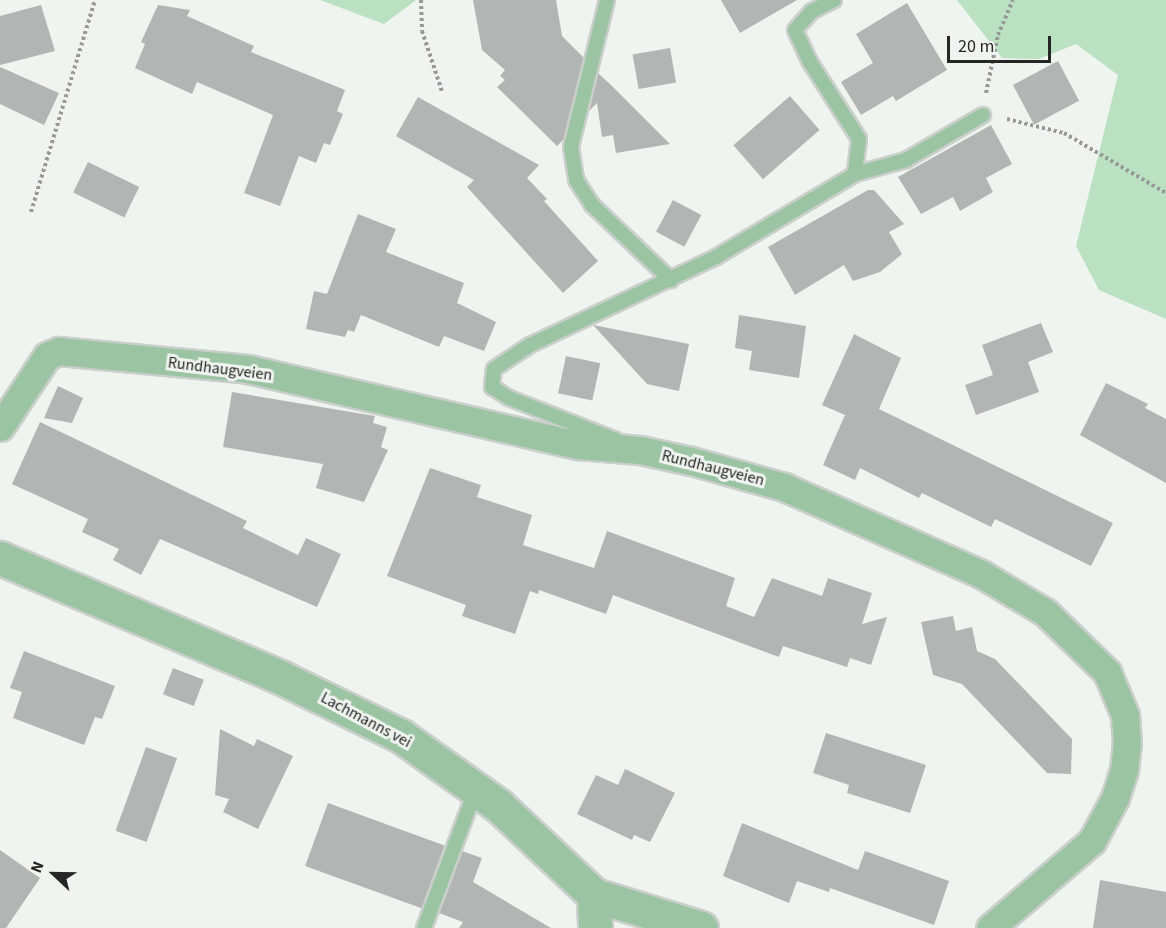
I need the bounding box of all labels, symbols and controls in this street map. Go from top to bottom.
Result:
scale bar [950,24,1054,62]
text: 20 m [958,34,994,59]
street label: Rundhaugveien [167,353,273,385]
street label: Rundhaugveien [660,446,766,490]
street label: Lachmanns vei [317,688,415,752]
north arrow [24,844,84,904]
text: N [25,858,49,876]

